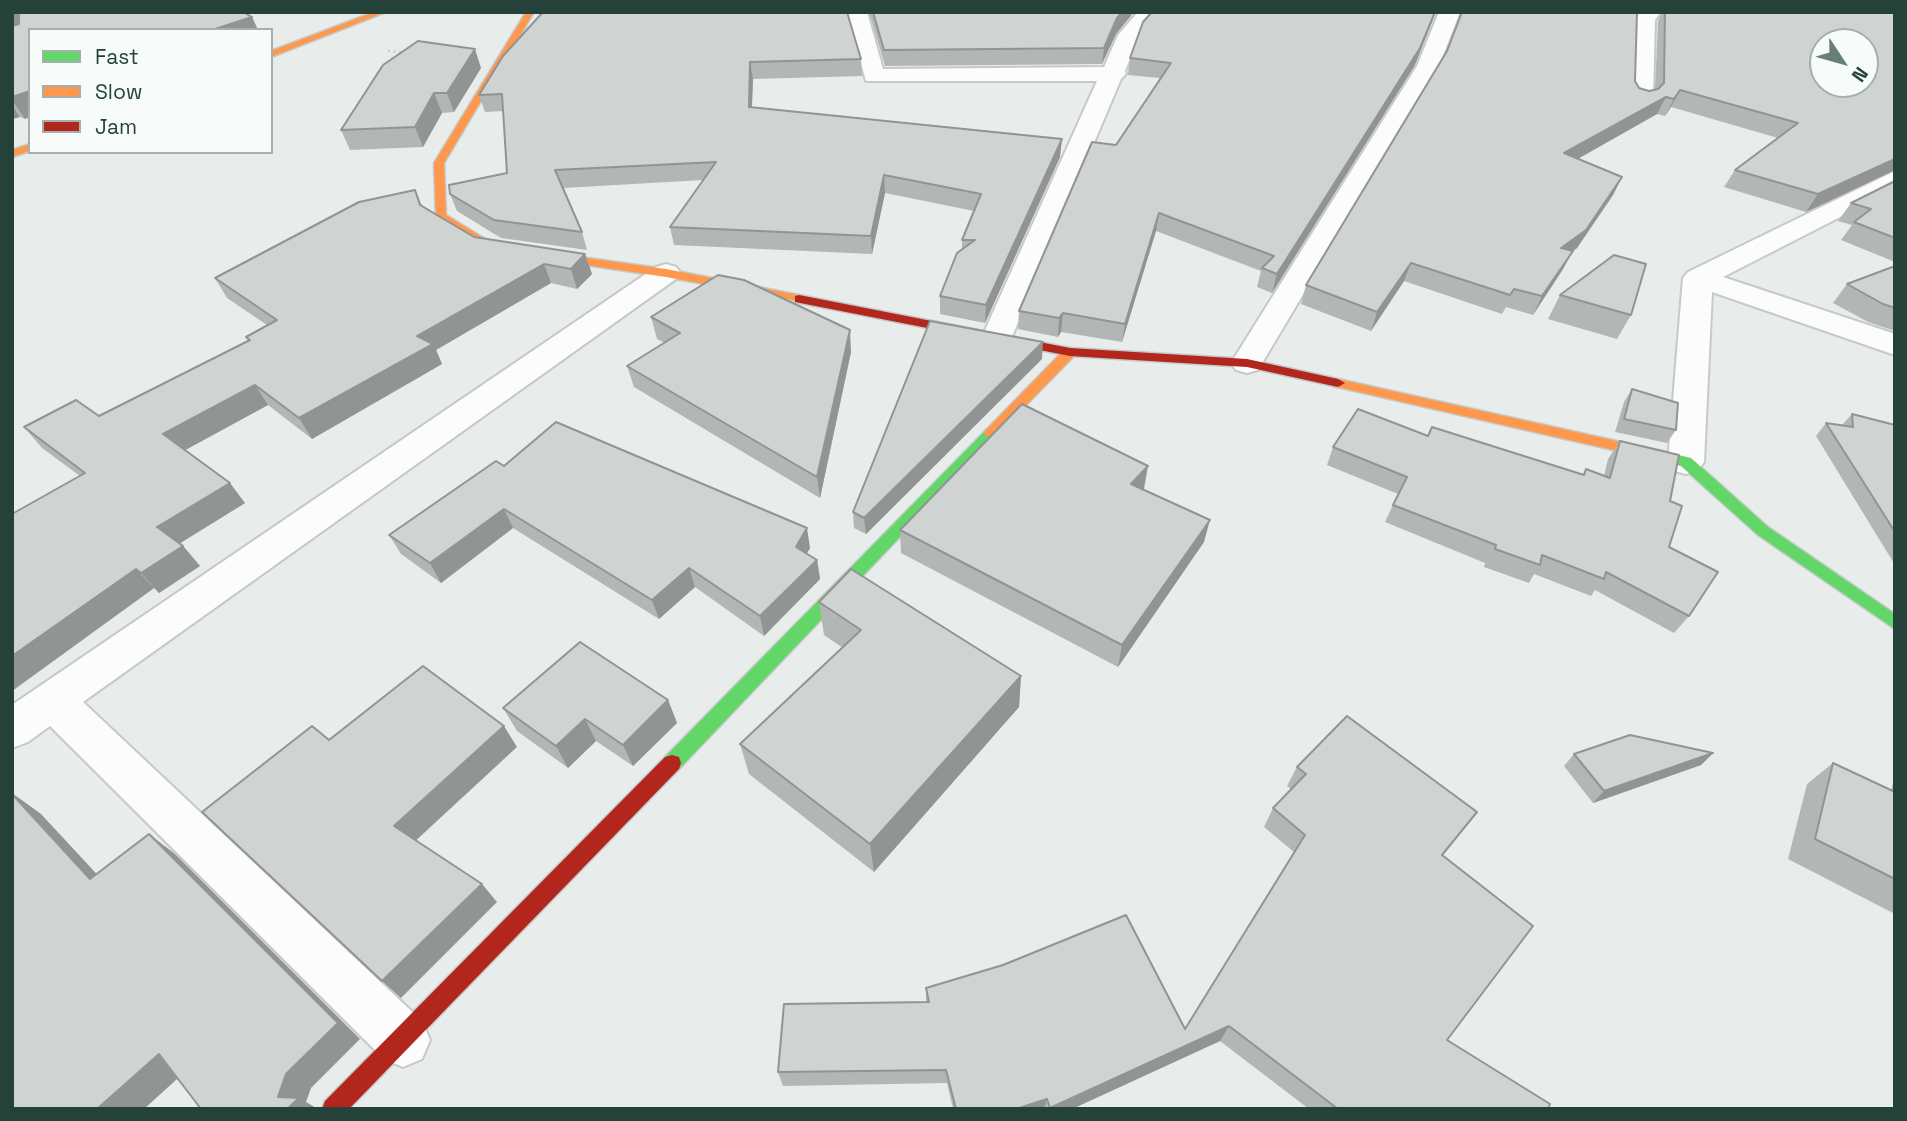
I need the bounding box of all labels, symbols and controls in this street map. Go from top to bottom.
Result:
legend [28,28,273,154]
north arrow [1809,28,1879,98]
text: Fast [95,43,139,70]
text: N [1846,62,1874,87]
text: Slow [95,78,143,105]
text: Jam [95,113,137,140]

